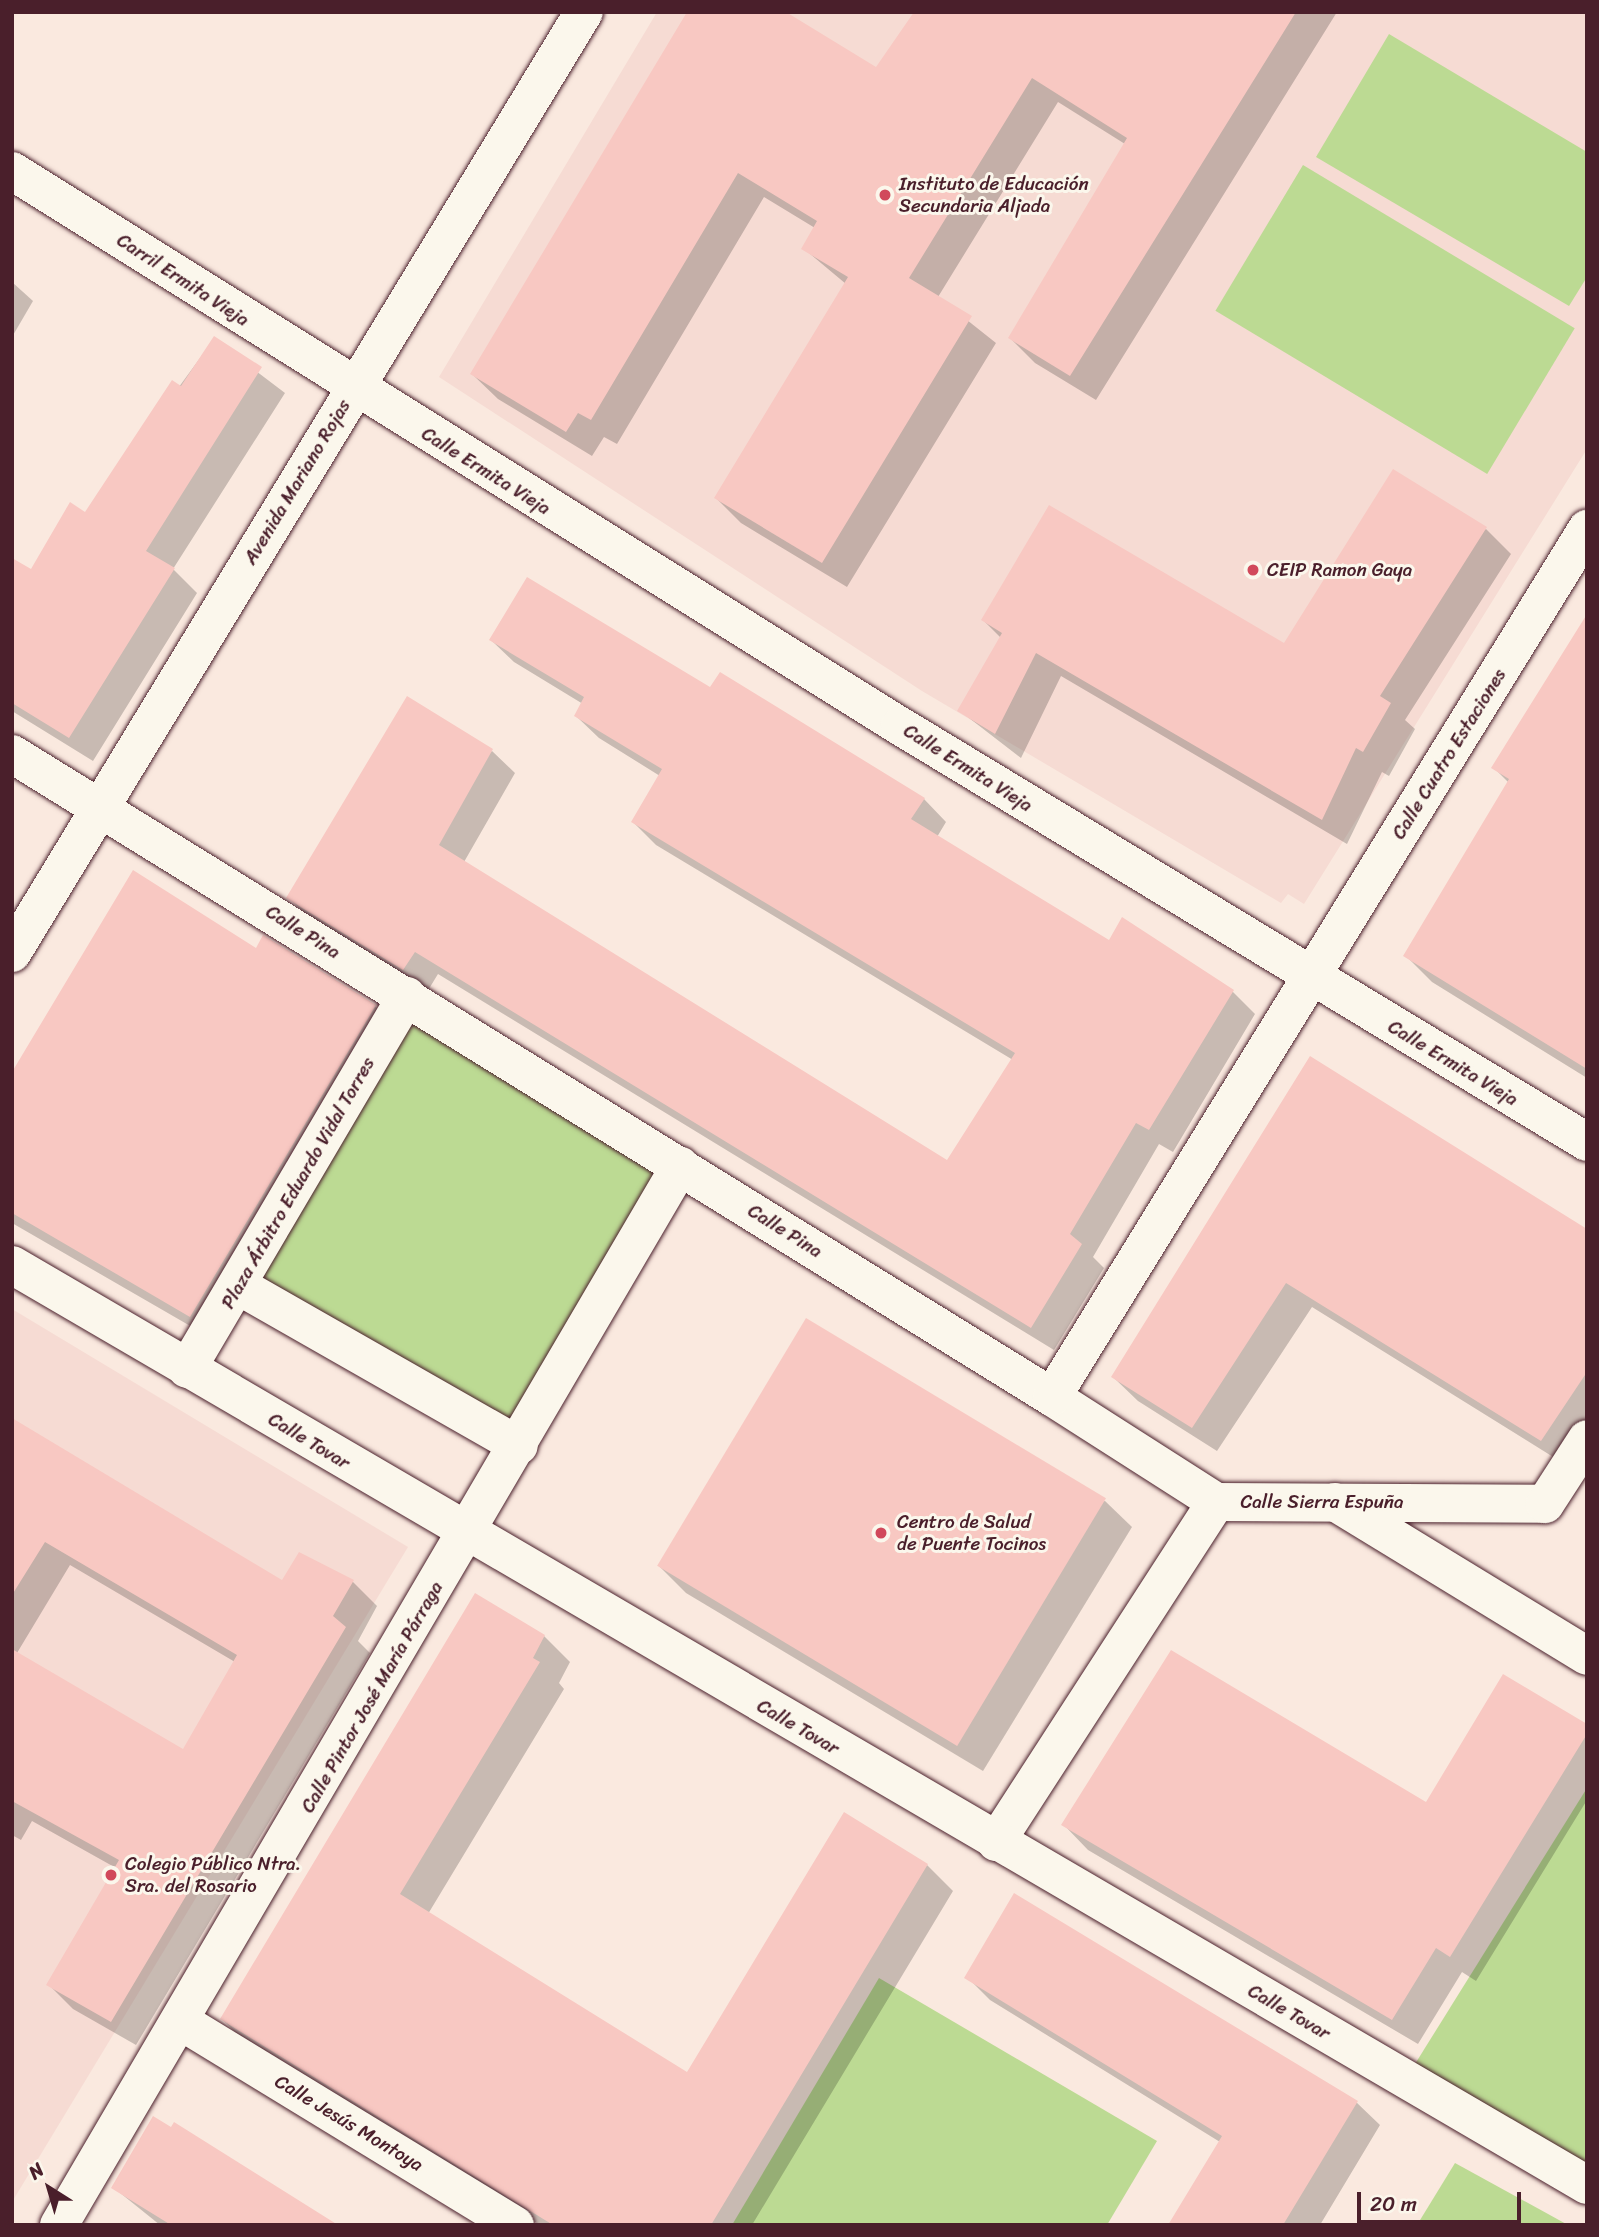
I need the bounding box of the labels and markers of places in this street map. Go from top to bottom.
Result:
place label: Instituto de Educación Secundaria Aljada [899,173,1089,217]
marker: Instituto de Educación Secundaria Aljada [877,187,893,203]
place label: CEIP Ramon Gaya [1267,559,1413,581]
marker: CEIP Ramon Gaya [1245,562,1261,578]
place label: Centro de Salud de Puente Tocinos [897,1511,1047,1555]
marker: Centro de Salud de Puente Tocinos [871,1523,891,1543]
place label: Colegio Público Ntra. Sra. del Rosario [125,1853,303,1897]
marker: Colegio Público Ntra. Sra. del Rosario [103,1867,119,1883]

